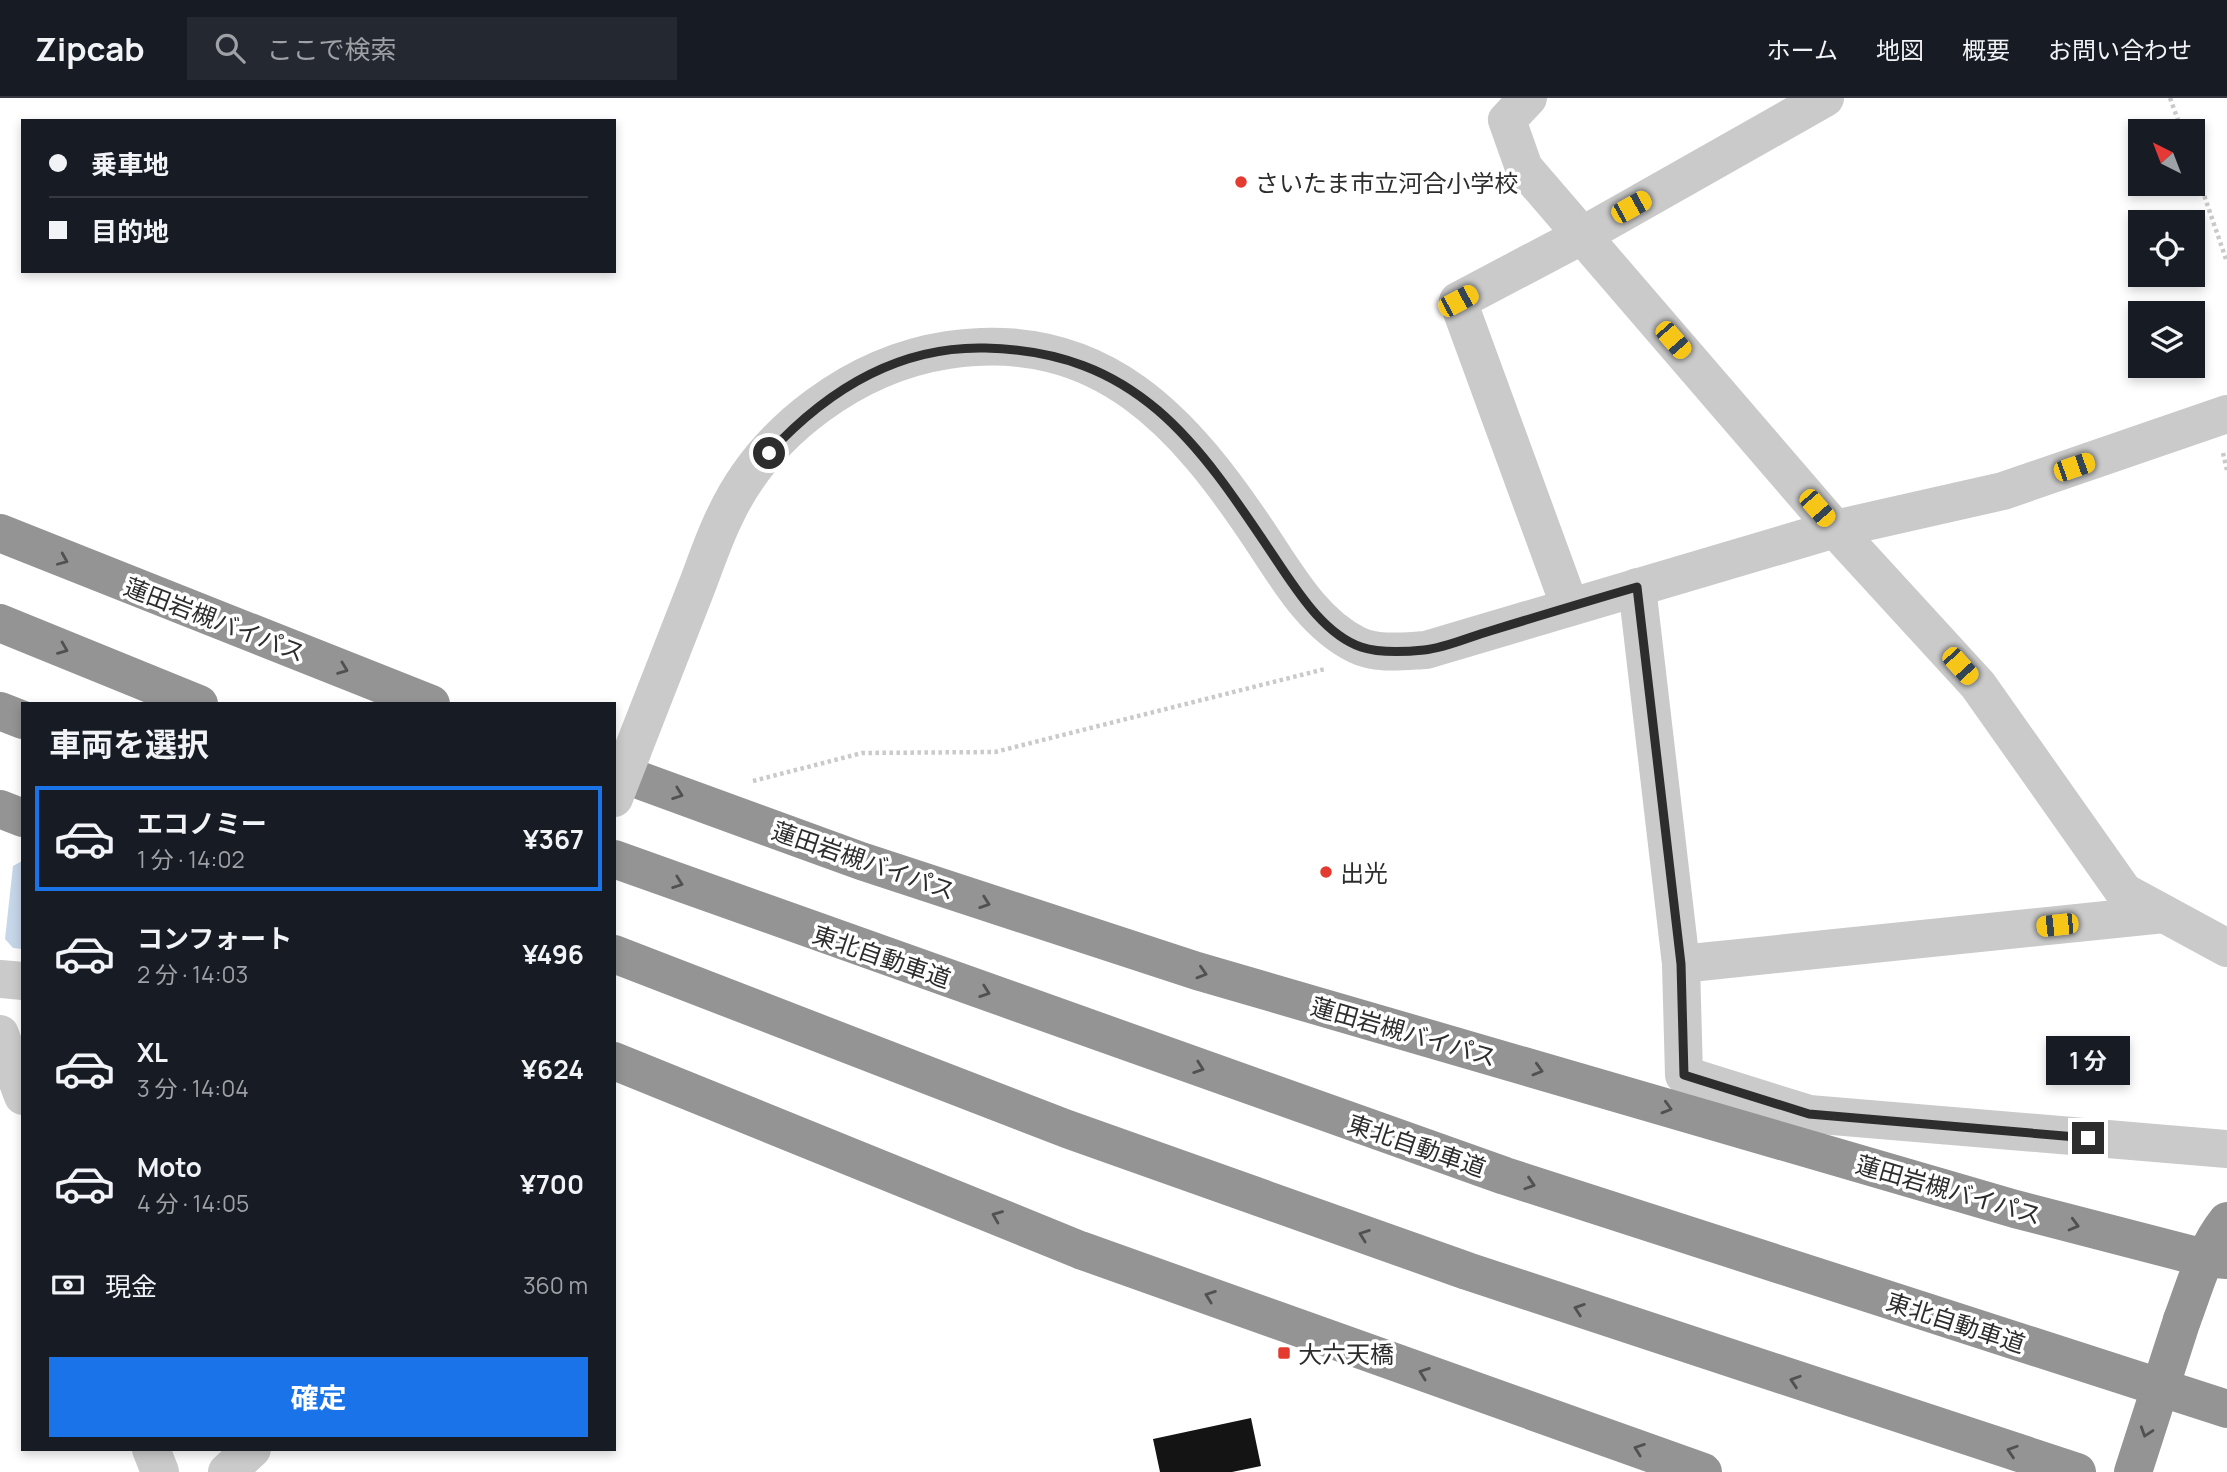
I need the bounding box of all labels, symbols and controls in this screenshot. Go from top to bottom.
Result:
search box [187,17,677,80]
text: Zipcab [35,26,145,71]
icon: search [211,29,249,67]
text: ここで検索 [267,31,397,67]
text: ホーム [1767,33,1838,66]
text: 地図 [1876,33,1924,66]
text: 概要 [1962,33,2010,66]
text: お問い合わせ [2048,33,2192,66]
north arrow [2128,119,2205,196]
map controls [2128,119,2205,378]
text: 乗車地 [91,146,169,182]
place label: さいたま市立河合小学校 [1255,166,1518,199]
marker: さいたま市立河合小学校 [1233,174,1249,190]
car [1608,188,1655,226]
button: locate [2128,210,2205,287]
text: 目的地 [91,213,169,249]
car [1435,282,1482,320]
button: layers [2128,301,2205,378]
car [1652,317,1695,363]
route start [753,437,785,469]
car [2051,450,2098,484]
car [1796,485,1839,531]
one-way arrow [56,551,68,565]
street label: 蓮田岩槻バイパス [120,569,310,669]
one-way arrow [56,641,69,655]
car [1939,643,1982,689]
one-way arrow [336,661,348,675]
text: 車両を選択 [49,722,209,766]
one-way arrow [672,786,684,800]
text: エコノミー [137,805,267,841]
icon: car [53,807,116,870]
street label: 蓮田岩槻バイパス [768,813,960,907]
text: ¥367 [523,821,584,857]
text: 1 分 · 14:02 [137,843,245,875]
place label: 出光 [1340,856,1388,889]
marker: 出光 [1318,864,1334,880]
one-way arrow [672,875,684,889]
one-way arrow [979,894,991,909]
car [2036,912,2079,938]
street label: 東北自動車道 [809,917,955,995]
text: コンフォート [137,920,292,956]
icon: car [53,922,116,985]
text: ¥496 [522,936,584,972]
text: 2 分 · 14:03 [137,958,248,990]
one-way arrow [1196,964,1208,979]
one-way arrow [978,984,990,998]
street label: 蓮田岩槻バイパス [1307,989,1501,1073]
text: XL [137,1034,168,1070]
icon: car [53,1037,116,1100]
callout: 1 分 [2046,1037,2130,1086]
text: 1 分 [2069,1044,2107,1076]
text: ¥624 [521,1051,584,1087]
one-way arrow [1193,1060,1205,1074]
one-way arrow [1532,1062,1544,1076]
text: 3 分 · 14:04 [137,1072,249,1104]
one-way arrow [1661,1099,1673,1114]
street label: 東北自動車道 [1344,1106,1490,1184]
route end [2072,1122,2104,1154]
street label: 蓮田岩槻バイパス [1852,1147,2046,1231]
text: Moto [137,1149,202,1185]
icon: car [53,1152,116,1215]
text: ¥700 [520,1166,584,1202]
one-way arrow [1523,1176,1535,1190]
text: 4 分 · 14:05 [137,1187,249,1219]
one-way arrow [992,1211,1004,1225]
one-way arrow [2068,1216,2080,1231]
one-way arrow [1359,1229,1371,1243]
icon: cash [49,1266,87,1304]
text: 現金 [105,1268,157,1304]
text: 360 m [523,1269,588,1301]
street label: 東北自動車道 [1882,1284,2030,1360]
one-way arrow [1205,1290,1217,1304]
one-way arrow [1574,1303,1586,1317]
place label: 大六天橋 [1298,1337,1394,1370]
marker: 大六天橋 [1276,1345,1292,1361]
button: 確定 [49,1357,588,1437]
one-way arrow [1419,1367,1431,1381]
one-way arrow [1789,1375,1801,1390]
one-way arrow [2140,1425,2154,1438]
one-way arrow [1633,1443,1645,1457]
one-way arrow [2006,1445,2018,1459]

